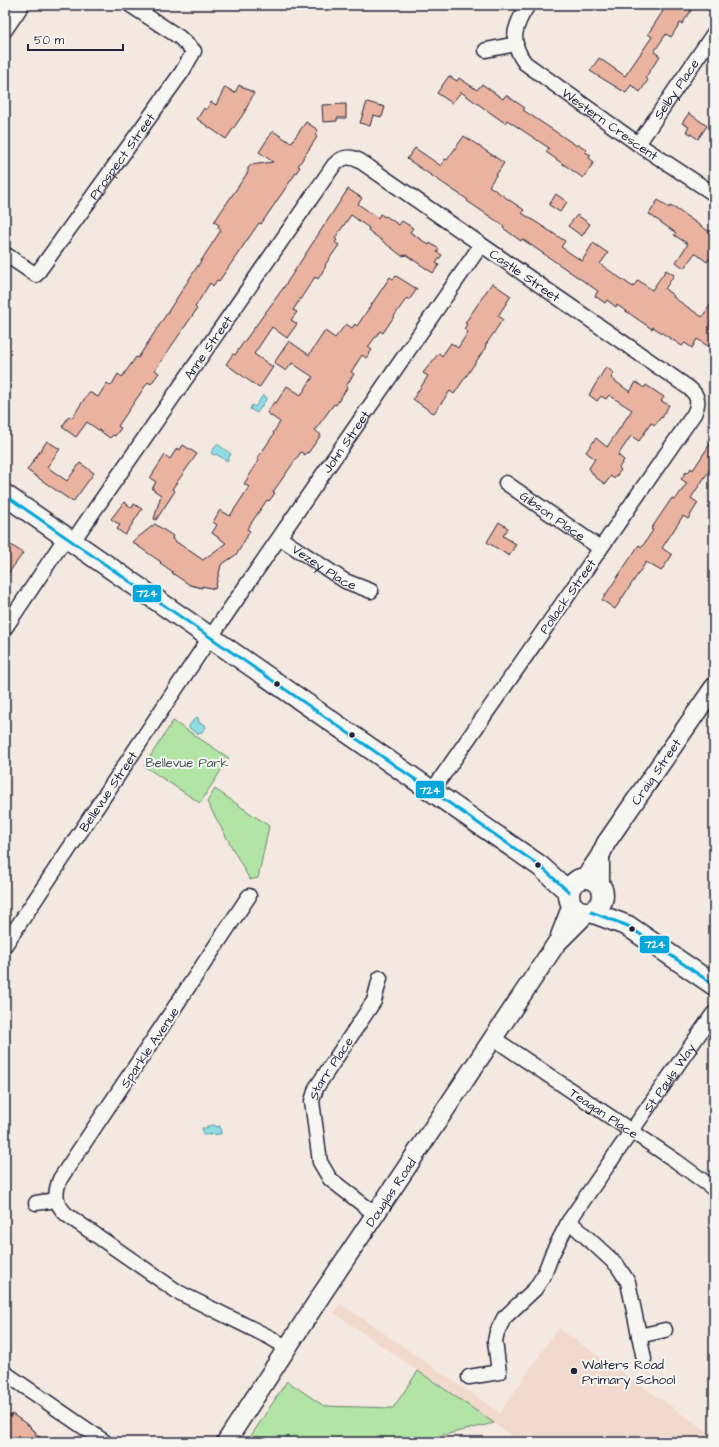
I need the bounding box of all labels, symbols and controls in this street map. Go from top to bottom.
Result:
scale bar [28,26,123,52]
text: 50 m [34,32,65,49]
street label: Selby Place [650,56,704,123]
street label: Western Crescent [558,84,662,165]
street label: Prospect Street [85,109,160,203]
street label: Castle Street [486,245,564,307]
street label: Anne Street [180,312,237,383]
street label: John Street [318,406,375,477]
street label: Gibson Place [516,487,589,545]
street label: Vezey Place [288,540,359,595]
street label: Pollack Street [535,555,601,638]
line badge: 724 [132,584,162,603]
text: 724 [136,586,158,601]
unlabelled marker [272,679,282,689]
unlabelled marker [347,730,357,740]
street label: Craig Street [627,735,686,809]
street label: Bellevue Street [75,747,142,835]
park label: Bellevue Park [145,754,229,772]
line badge: 724 [415,780,445,799]
text: 724 [419,783,441,798]
unlabelled marker [533,860,543,870]
unlabelled marker [627,924,637,934]
line badge: 724 [639,935,670,954]
text: 724 [644,937,666,952]
street label: Sparkle Avenue [116,1004,184,1092]
street label: Starr Place [305,1033,358,1102]
street label: St Pauls Way [639,1040,701,1116]
street label: Teagan Place [566,1084,641,1143]
street label: Douglas Road [361,1154,421,1231]
place label: Walters Road Primary School [582,1356,675,1390]
marker: Walters Road Primary School [569,1366,579,1376]

